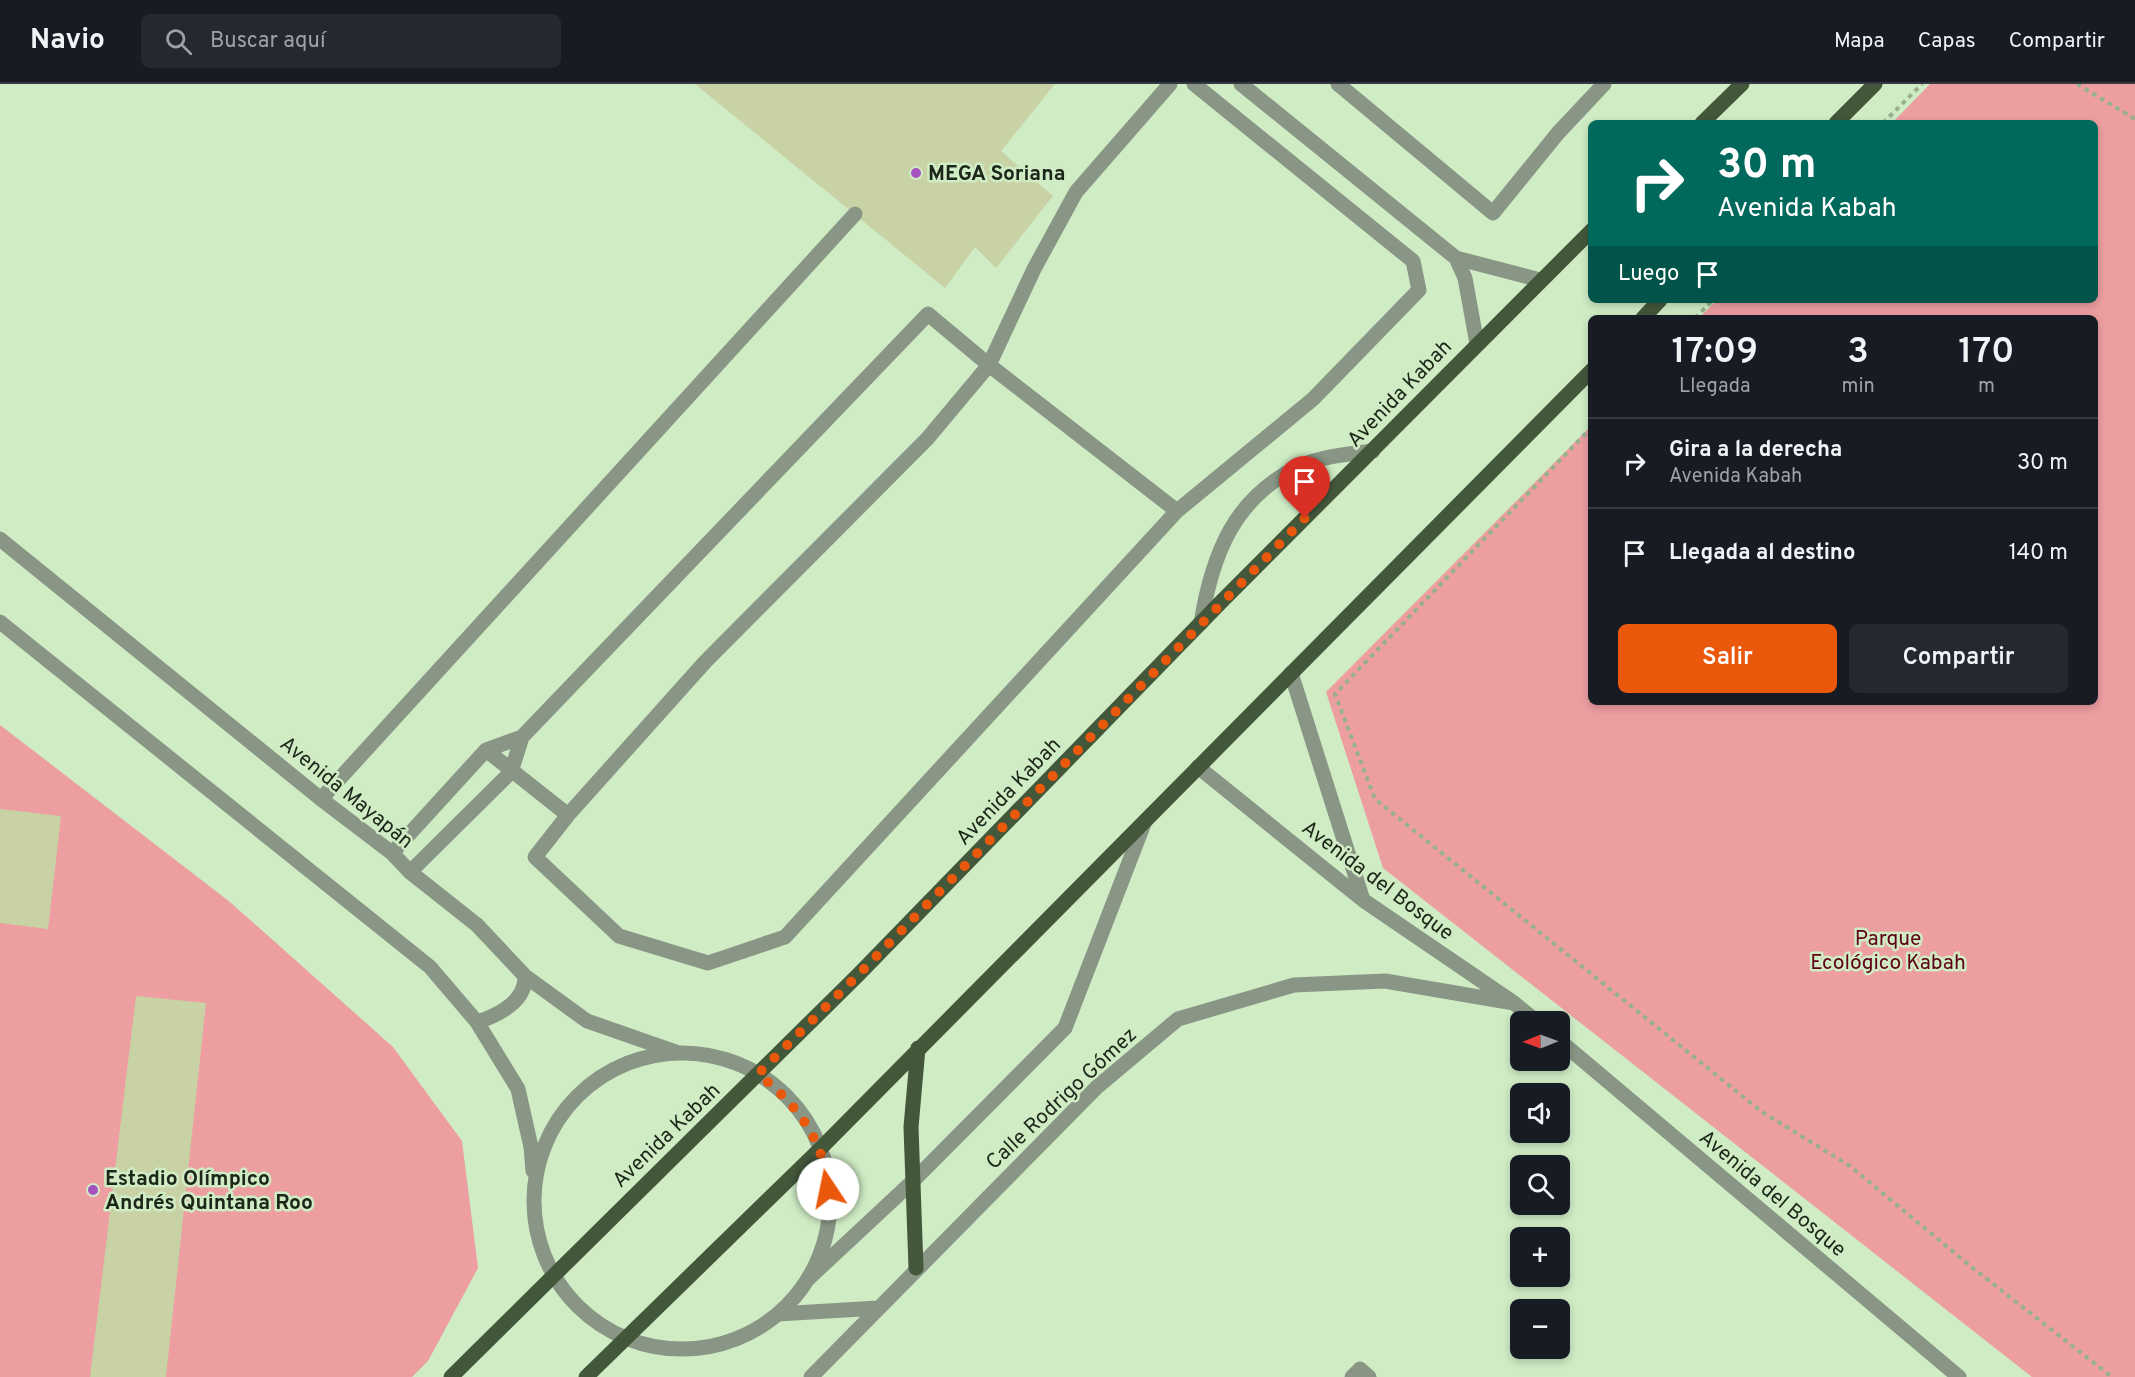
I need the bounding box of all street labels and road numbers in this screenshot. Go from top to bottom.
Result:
street label: Avenida Kabah [1342,334,1458,454]
street label: Avenida Mayapán [274,731,418,855]
street label: Avenida Kabah [951,732,1067,852]
street label: Avenida del Bosque [1296,815,1459,947]
street label: Calle Rodrigo Gómez [981,1022,1143,1176]
street label: Avenida Kabah [607,1078,727,1194]
street label: Avenida del Bosque [1693,1125,1851,1264]

